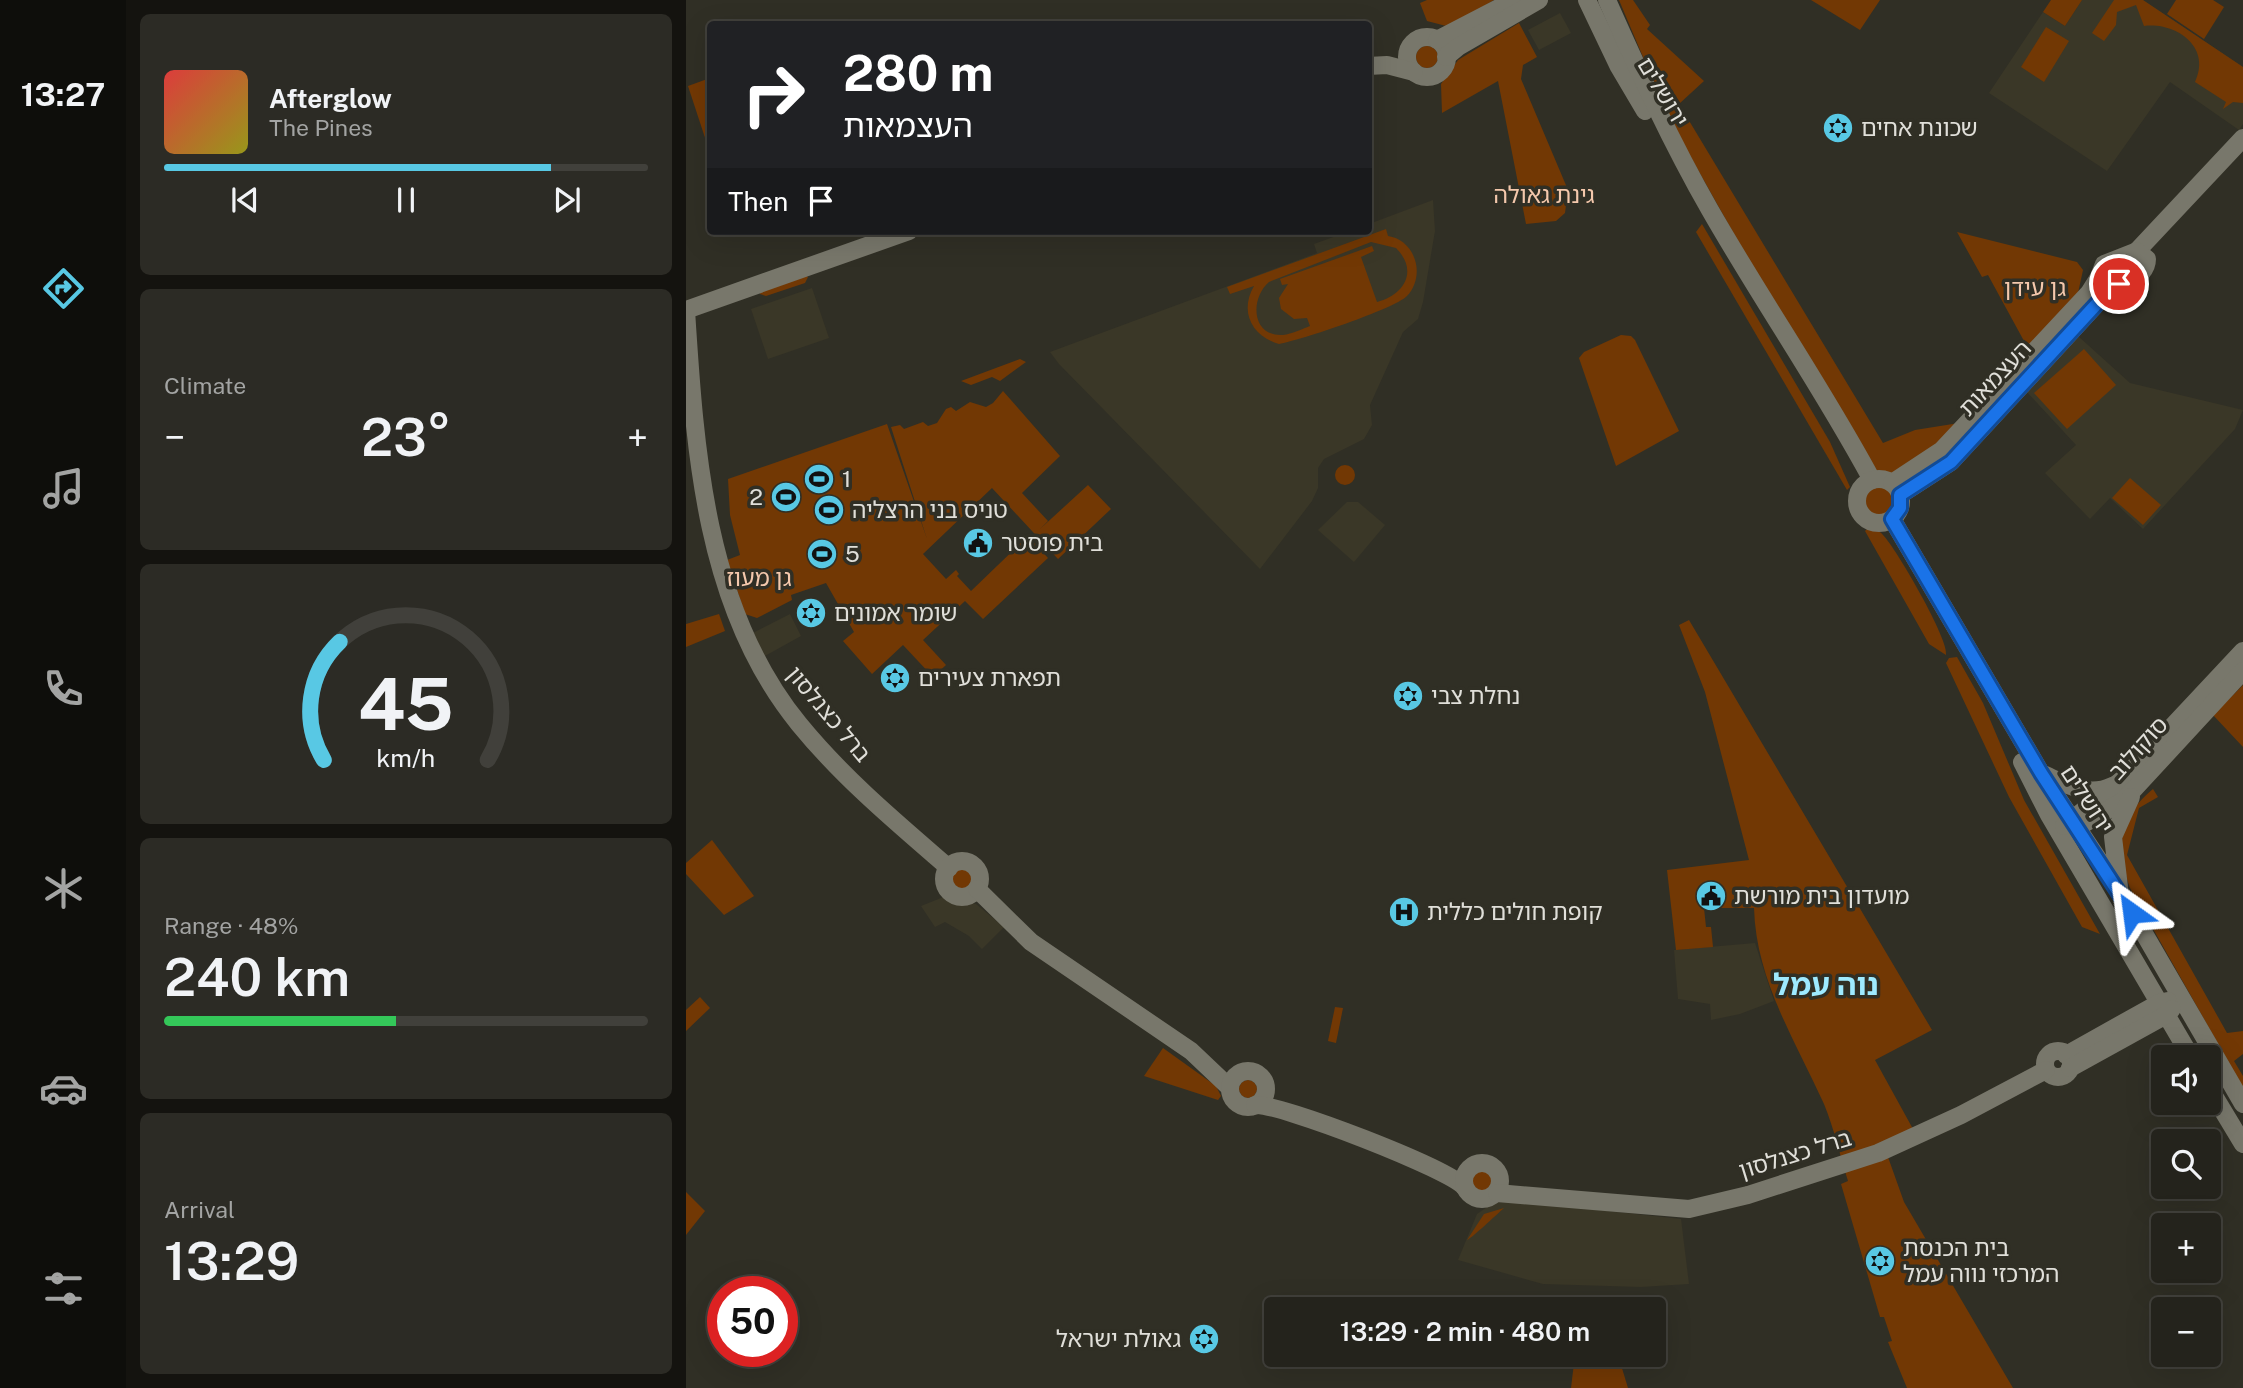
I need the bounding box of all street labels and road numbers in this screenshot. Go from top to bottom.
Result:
street label: ירושלים [1632,52,1695,131]
street label: העצמאות [1953,334,2036,421]
street label: ברל כצנלסון [782,660,877,767]
street label: סוקולוב [2102,711,2173,785]
street label: ירושלים [2055,760,2119,838]
street label: ברל כצנלסון [1735,1124,1854,1183]

